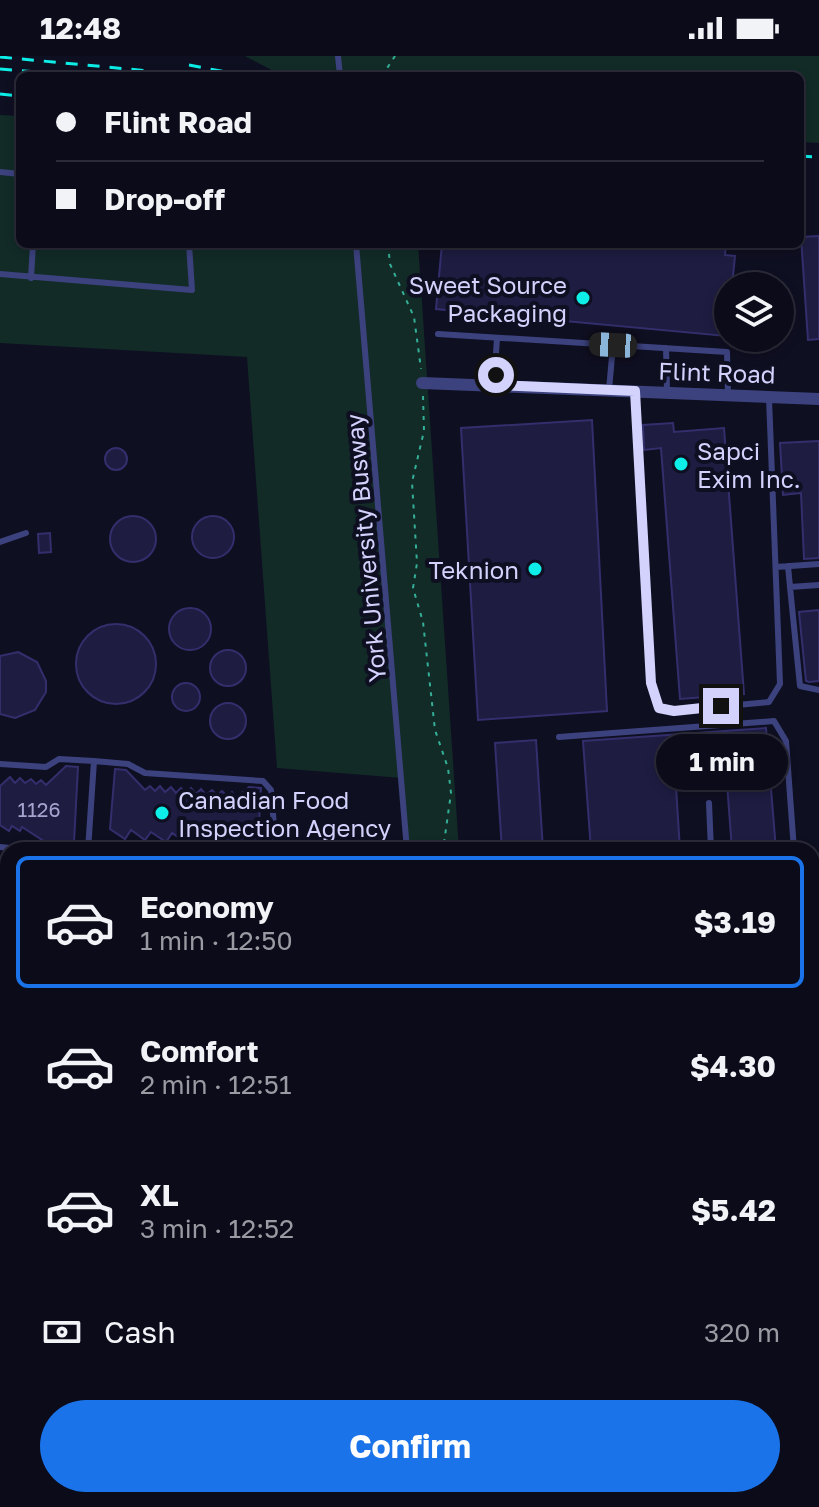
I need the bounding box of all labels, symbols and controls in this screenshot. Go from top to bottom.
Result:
text: 12:48 [40,10,121,46]
text: Flint Road [104,104,252,140]
text: Drop-off [104,181,225,217]
place label: Sweet Source Packaging [409,270,567,327]
map controls [714,272,794,352]
button: layers [714,272,794,352]
marker: Sweet Source Packaging [574,289,592,307]
car [588,332,638,358]
street label: Flint Road [658,355,776,389]
route start [478,357,514,393]
street label: York University Busway [339,413,391,683]
place label: Sapci Exim Inc. [697,436,801,493]
marker: Sapci Exim Inc. [672,455,690,473]
place label: Teknion [428,555,519,584]
marker: Teknion [526,560,544,578]
route end [703,688,739,724]
callout: 1 min [655,734,787,790]
text: 1 min [689,746,755,777]
place label: Canadian Food Inspection Agency [178,785,391,842]
house number: 1126 [17,797,61,821]
marker: Canadian Food Inspection Agency [153,804,171,822]
icon: car [44,886,116,958]
text: Economy [140,889,274,925]
text: $3.19 [694,904,776,940]
text: 1 min · 12:50 [140,925,293,956]
icon: car [44,1030,116,1102]
text: Comfort [140,1033,259,1069]
text: $4.30 [690,1048,776,1084]
text: 2 min · 12:51 [140,1069,292,1100]
icon: car [44,1174,116,1246]
text: XL [140,1177,179,1213]
text: $5.42 [691,1192,776,1228]
text: 3 min · 12:52 [140,1213,294,1244]
icon: cash [40,1310,84,1354]
text: Cash [104,1314,176,1350]
text: 320 m [704,1317,780,1348]
button: Confirm [40,1400,780,1492]

